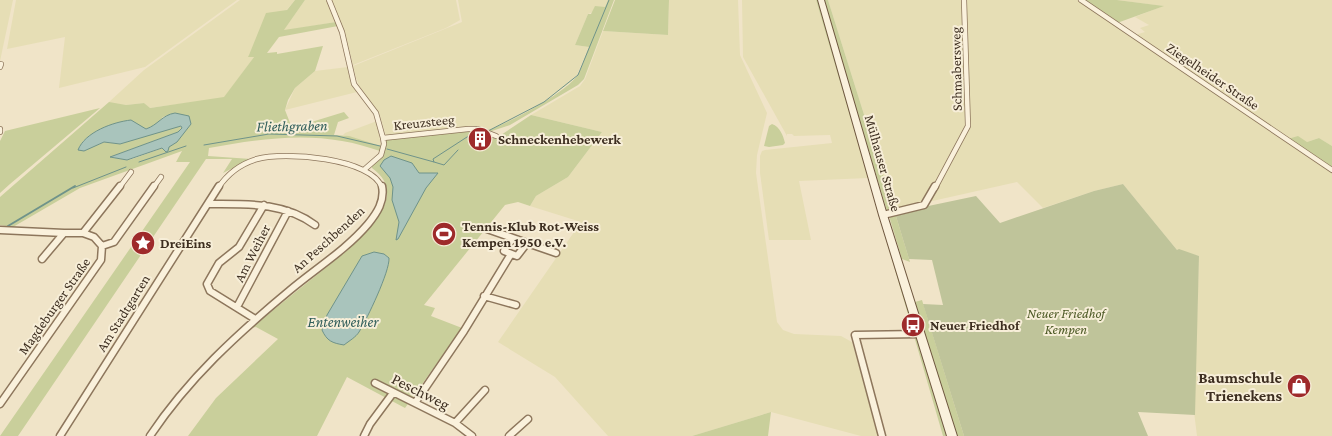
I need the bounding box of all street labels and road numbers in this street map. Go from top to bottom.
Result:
street label: Schmabersweg [947,26,965,111]
street label: Ziegelheider Straße [1164,39,1262,113]
street label: Kreuzsteeg [393,111,456,133]
street label: Mülhauser Straße [862,113,904,213]
street label: An Peschbenden [289,202,368,276]
street label: Am Weiher [231,221,273,285]
street label: Magdeburger Straße [15,255,93,357]
street label: Am Stadtgarten [93,271,153,354]
street label: Peschweg [389,370,453,414]

